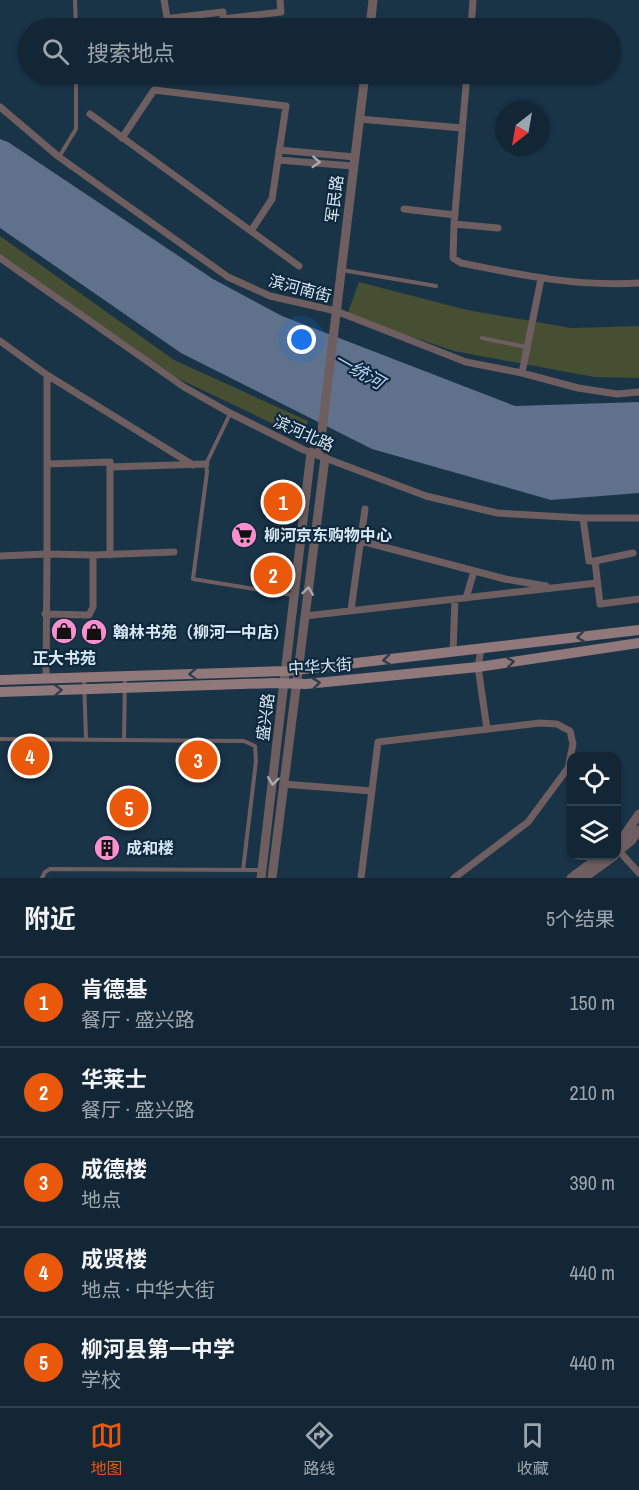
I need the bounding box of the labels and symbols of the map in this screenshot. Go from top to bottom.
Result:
north arrow [495,102,549,156]
one-way arrow [311,156,320,169]
street label: 军民路 [320,174,348,224]
street label: 滨河南街 [266,269,334,307]
your location [287,325,316,354]
water label: 一统河 [330,346,391,396]
street label: 滨河北路 [270,410,338,456]
pin: 1 [264,480,302,524]
supermarket icon: 柳河京东购物中心 [229,520,259,550]
place label: 柳河京东购物中心 [264,524,392,546]
pin: 2 [254,552,292,598]
one-way arrow [301,586,314,595]
shop icon: 正大书苑 [49,616,79,646]
shop icon: 翰林书苑（柳河一中店） [79,617,109,647]
place label: 翰林书苑（柳河一中店） [113,621,289,643]
one-way arrow [576,630,585,643]
place label: 正大书苑 [32,647,96,669]
street label: 中华大街 [287,653,353,679]
one-way arrow [383,653,392,665]
one-way arrow [505,656,515,669]
one-way arrow [188,668,197,680]
one-way arrow [312,677,321,690]
one-way arrow [54,684,63,697]
street label: 盛兴路 [251,692,279,742]
pin: 4 [10,734,50,778]
pin: 3 [178,738,218,783]
one-way arrow [267,777,279,786]
pin: 5 [110,786,148,830]
building icon: 成和楼 [92,833,122,863]
place label: 成和楼 [126,837,174,859]

